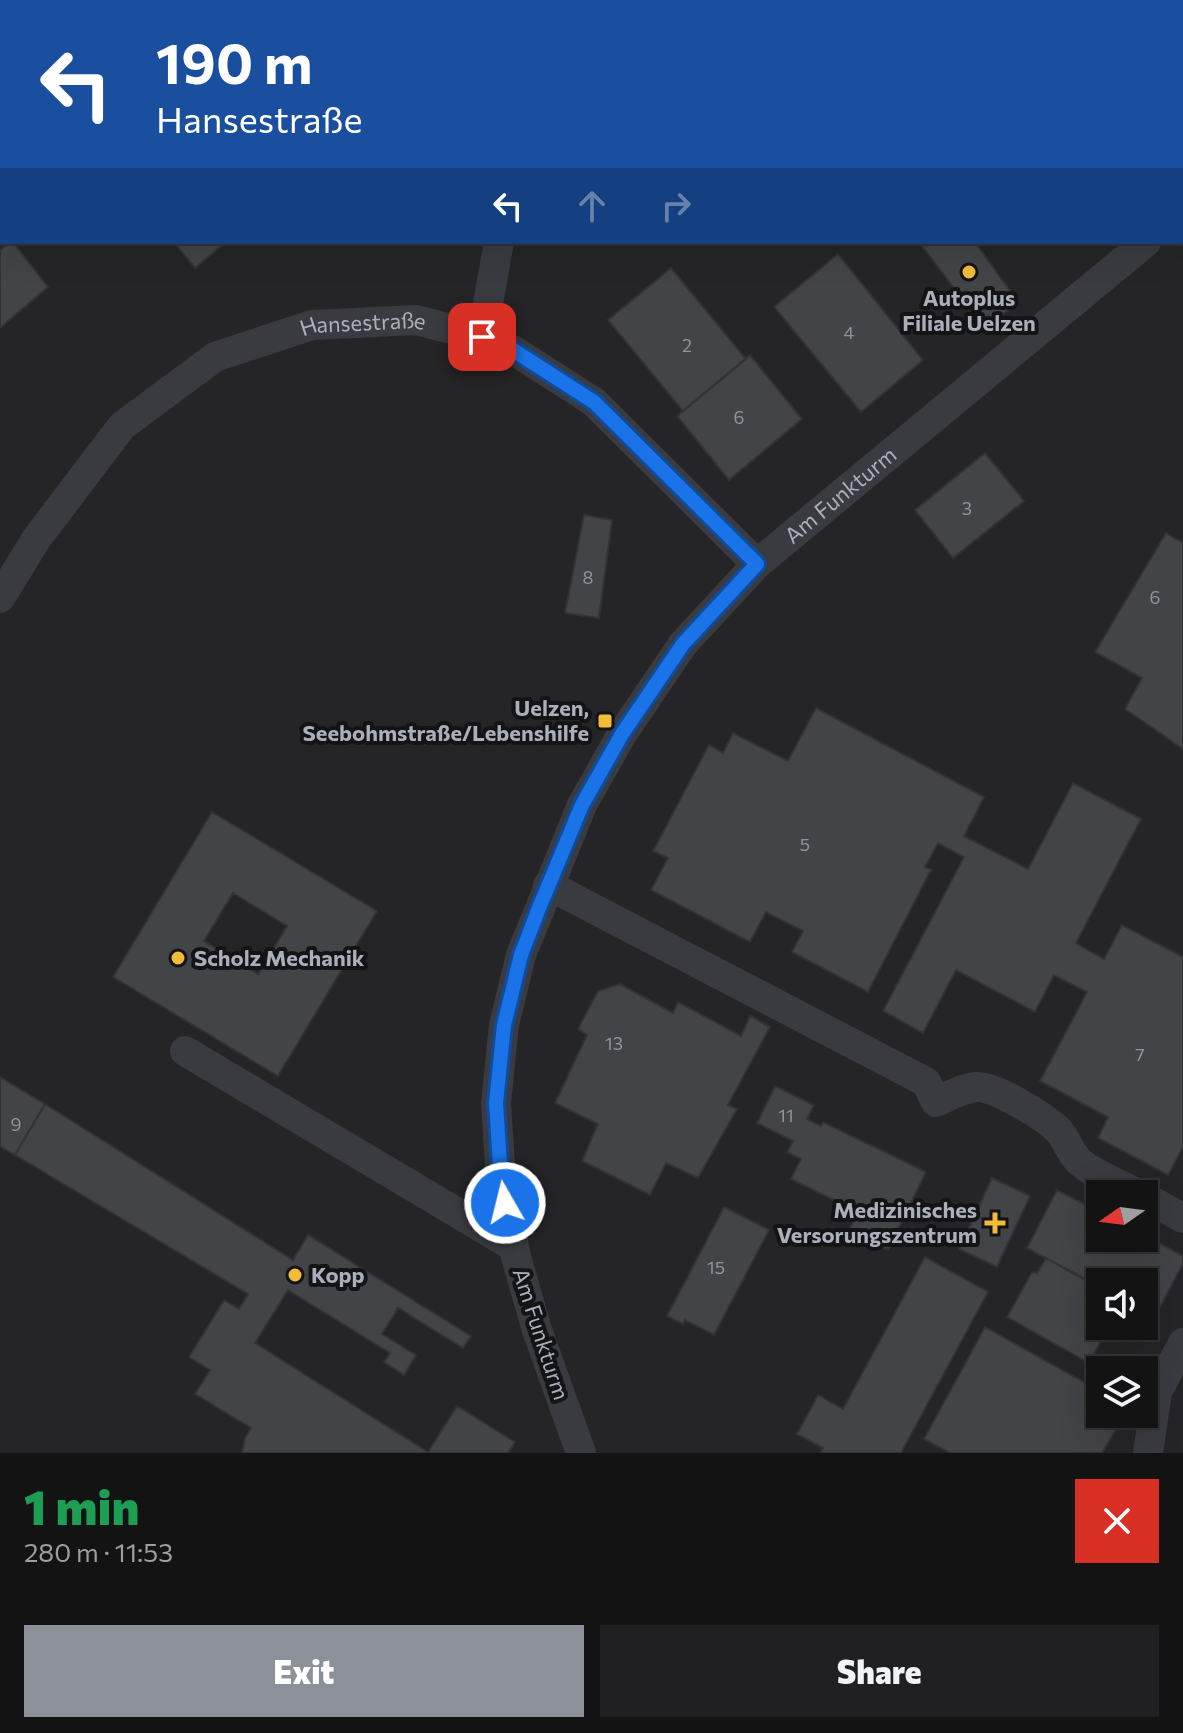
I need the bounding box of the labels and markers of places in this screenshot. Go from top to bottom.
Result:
marker: Autoplus Filiale Uelzen [960,263,978,281]
place label: Autoplus Filiale Uelzen [902,284,1036,336]
pin [448,303,516,371]
place label: Uelzen, Seebohmstraße/Lebenshilfe [303,694,589,746]
marker: Uelzen, Seebohmstraße/Lebenshilfe [596,712,614,730]
place label: Scholz Mechanik [194,944,365,971]
marker: Scholz Mechanik [169,949,187,967]
place label: Medizinisches Versorungszentrum [777,1196,977,1248]
marker: Medizinisches Versorungszentrum [984,1212,1006,1234]
place label: Kopp [311,1261,365,1288]
marker: Kopp [286,1266,304,1284]

